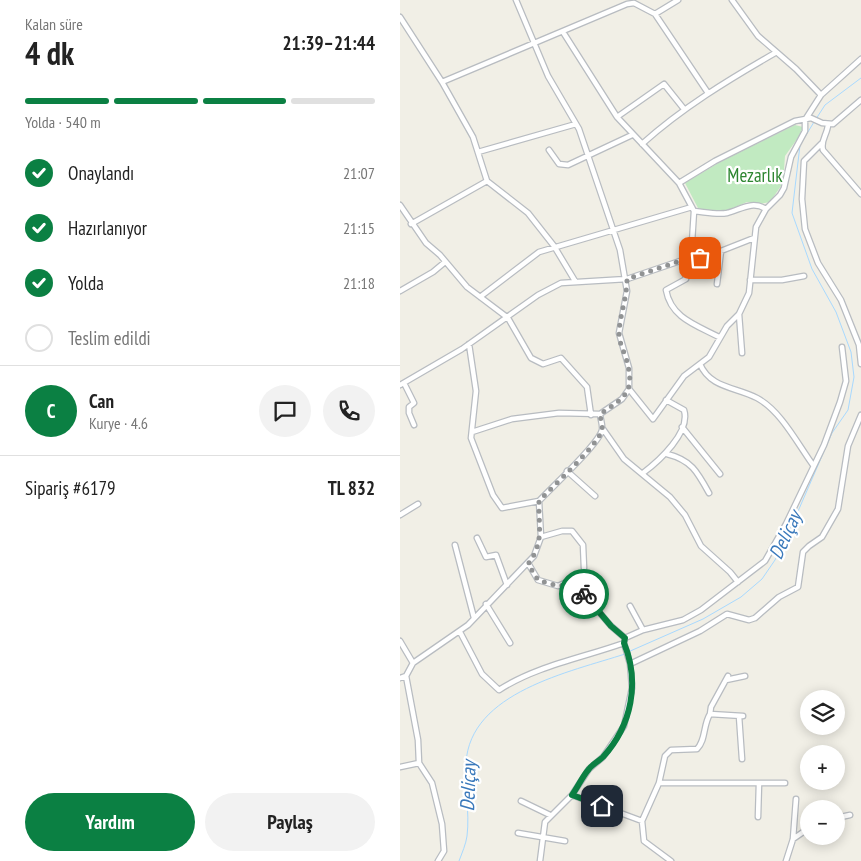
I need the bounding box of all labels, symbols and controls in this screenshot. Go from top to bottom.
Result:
text: Kalan süre [25,14,83,34]
text: 21:39–21:44 [282,31,375,55]
text: 4 dk [25,32,74,74]
text: Yolda · 540 m [25,112,101,132]
icon: check [25,159,53,187]
text: Onaylandı [68,161,134,185]
text: 21:07 [343,163,375,183]
park label: Mezarlık [727,163,783,187]
icon: check [25,214,53,242]
text: Hazırlanıyor [68,216,147,240]
text: 21:15 [343,218,375,238]
pin [679,237,721,279]
icon: bag [686,244,714,272]
icon: check [25,269,53,297]
text: Yolda [68,271,104,295]
text: 21:18 [343,273,375,293]
text: Teslim edildi [68,326,151,350]
button: chat [259,385,311,437]
button: phone [323,385,375,437]
text: Can [89,389,114,413]
text: C [47,399,55,423]
text: Kurye · 4.6 [89,413,148,433]
text: Sipariş #6179 [25,476,116,500]
text: TL 832 [328,476,375,500]
water label: Deliçay [763,504,808,563]
courier [559,569,609,619]
icon: bike [570,580,598,608]
map controls [800,690,845,845]
button: layers [800,690,845,735]
button: + [800,745,845,790]
water label: Deliçay [454,758,482,812]
pin [581,785,623,827]
icon: home [588,792,616,820]
button: Yardım [25,793,195,851]
button: Paylaş [205,793,375,851]
button: − [800,800,845,845]

